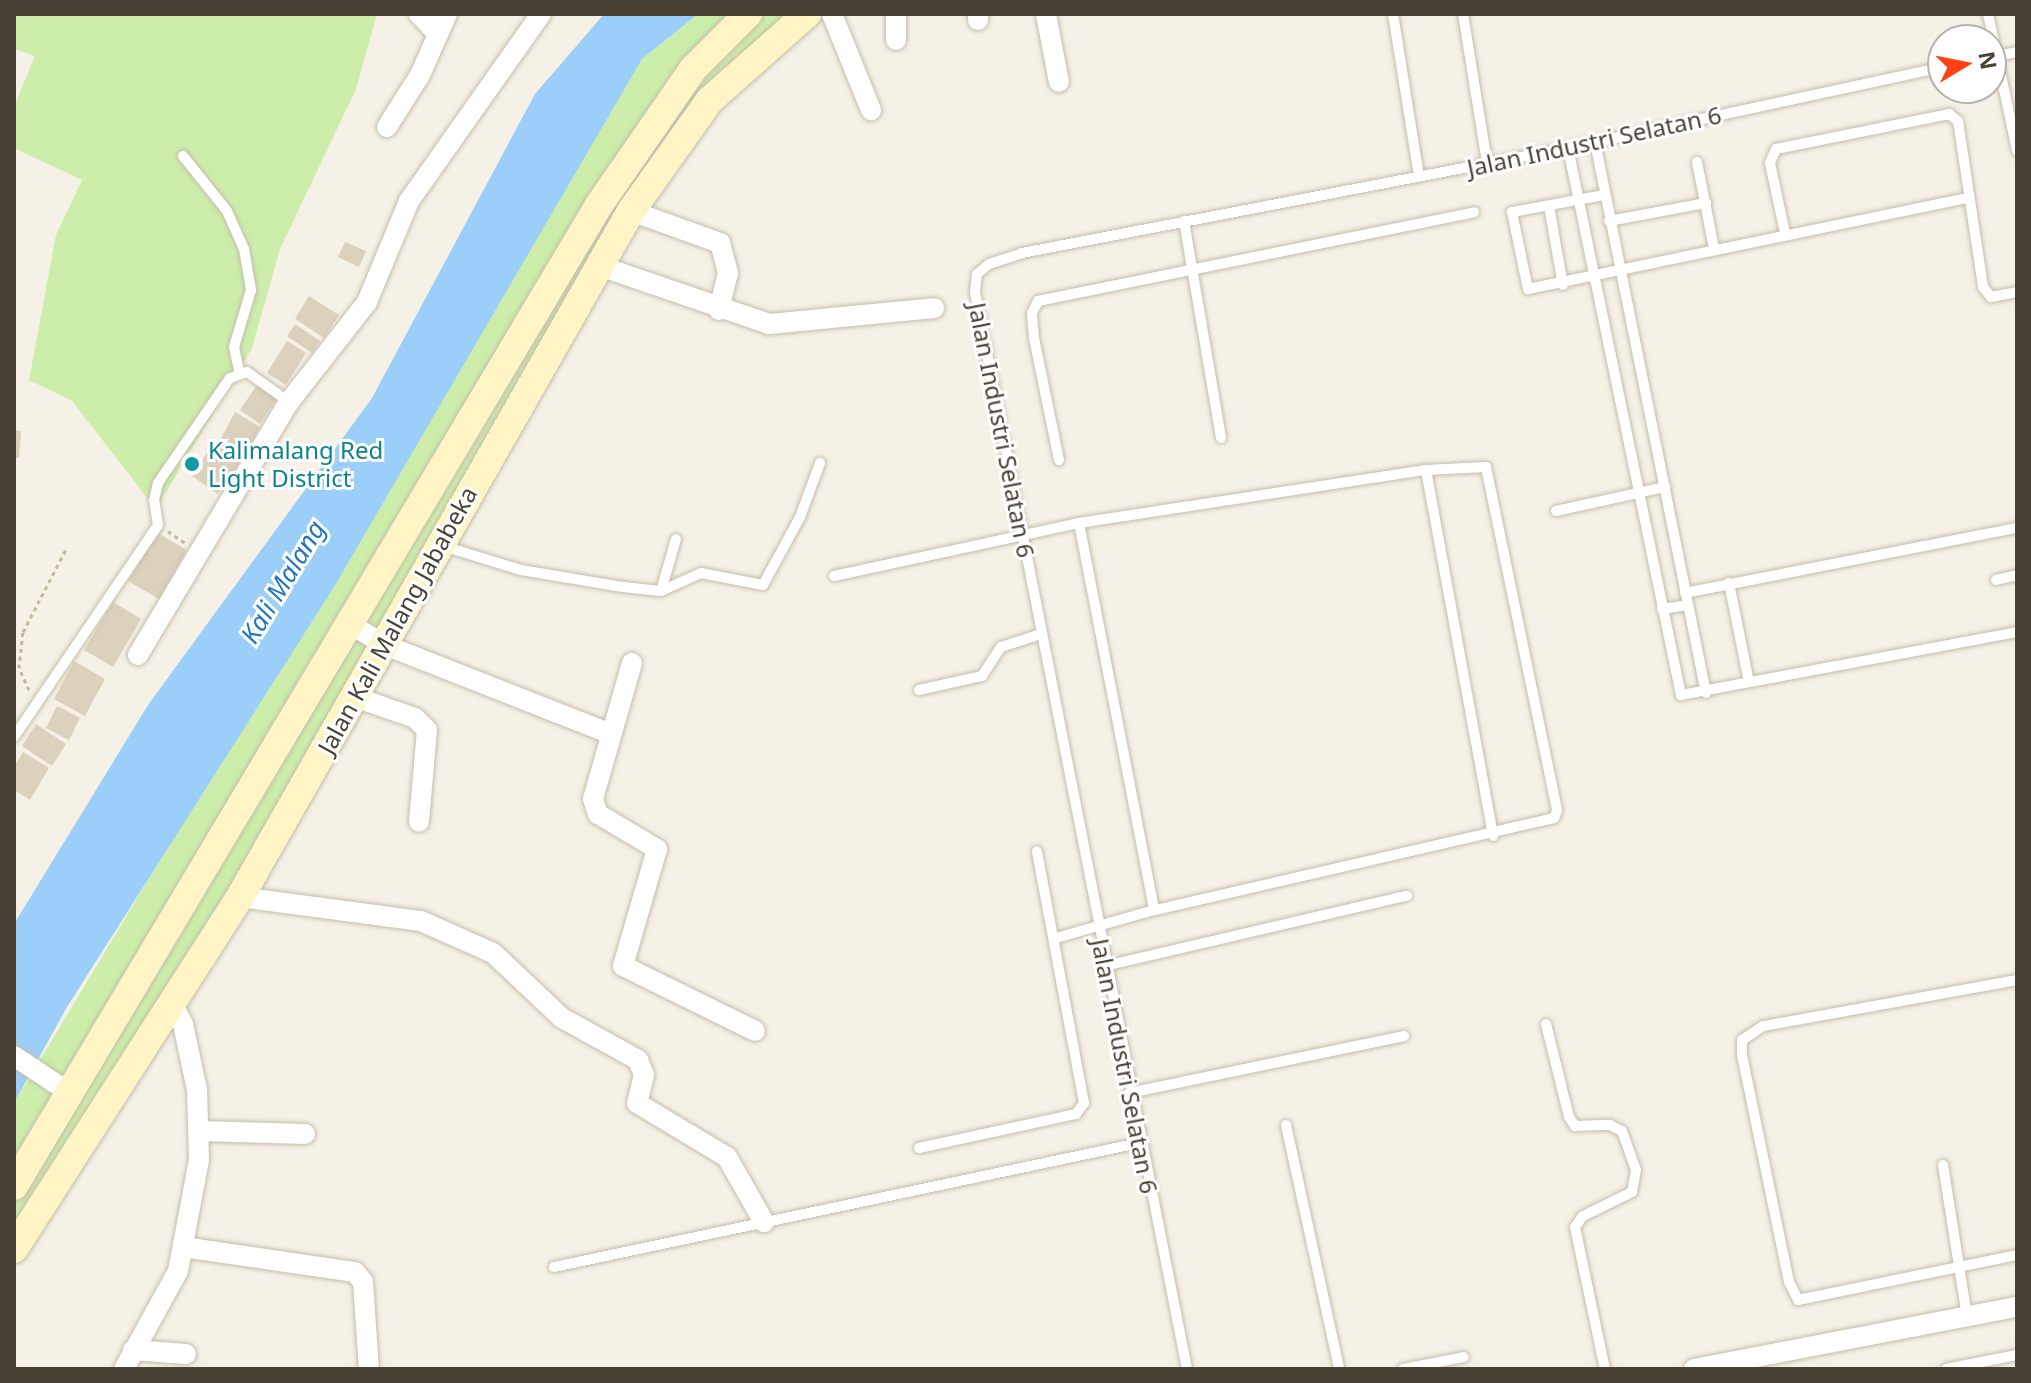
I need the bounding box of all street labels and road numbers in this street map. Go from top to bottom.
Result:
street label: Jalan Industri Selatan 6 [1464,100,1724,182]
street label: Jalan Industri Selatan 6 [963,300,1041,560]
street label: Jalan Kali Malang Jababeka [311,481,483,759]
street label: Jalan Industri Selatan 6 [1086,936,1164,1196]

